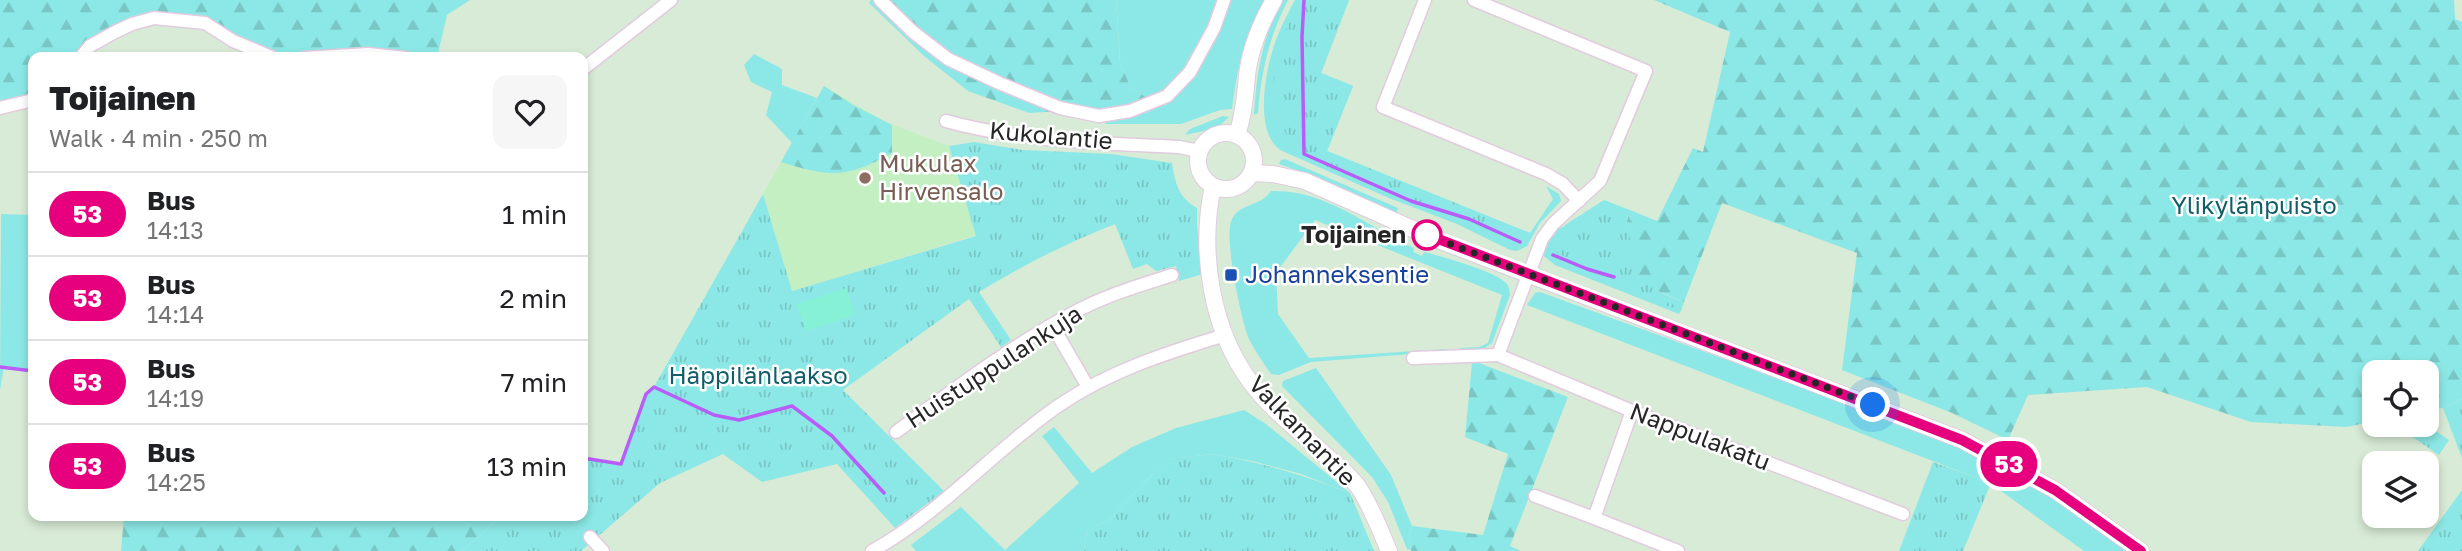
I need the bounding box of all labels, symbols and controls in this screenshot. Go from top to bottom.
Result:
button: heart [493,75,567,149]
text: Toijainen [49,78,196,117]
street label: Kukolantie [988,115,1114,154]
text: Walk · 4 min · 250 m [49,124,268,152]
place label: Mukulax Hirvensalo [879,148,1004,205]
marker: Mukulax Hirvensalo [857,170,873,186]
text: Bus [147,185,195,216]
park label: Ylikylänpuisto [2171,190,2337,219]
text: 53 [73,199,102,228]
text: 1 min [502,199,567,230]
text: 14:13 [147,216,204,244]
place label: Toijainen [1301,219,1406,248]
marker: Toijainen [1412,220,1442,250]
place label: Johanneksentie [1245,259,1429,288]
marker: Johanneksentie [1223,267,1239,283]
text: Bus [147,269,195,300]
text: 53 [73,283,102,312]
text: 2 min [499,283,567,314]
street label: Huistuppulankuja [900,298,1087,433]
text: 14:14 [147,300,204,328]
text: Bus [147,353,195,384]
park label: Häppilänlaakso [668,360,848,389]
map controls [2362,360,2439,528]
button: locate [2362,360,2439,437]
text: 53 [73,367,102,396]
text: 7 min [501,367,567,398]
street label: Valkamantie [1243,369,1363,491]
text: 14:19 [147,384,204,412]
your location [1855,387,1890,422]
street label: Nappulakatu [1626,396,1775,476]
text: Bus [147,437,195,468]
line badge: 53 [1978,441,2040,487]
text: 53 [1994,449,2024,478]
text: 53 [73,451,102,480]
text: 13 min [487,451,567,482]
button: layers [2362,451,2439,528]
text: 14:25 [147,468,206,496]

